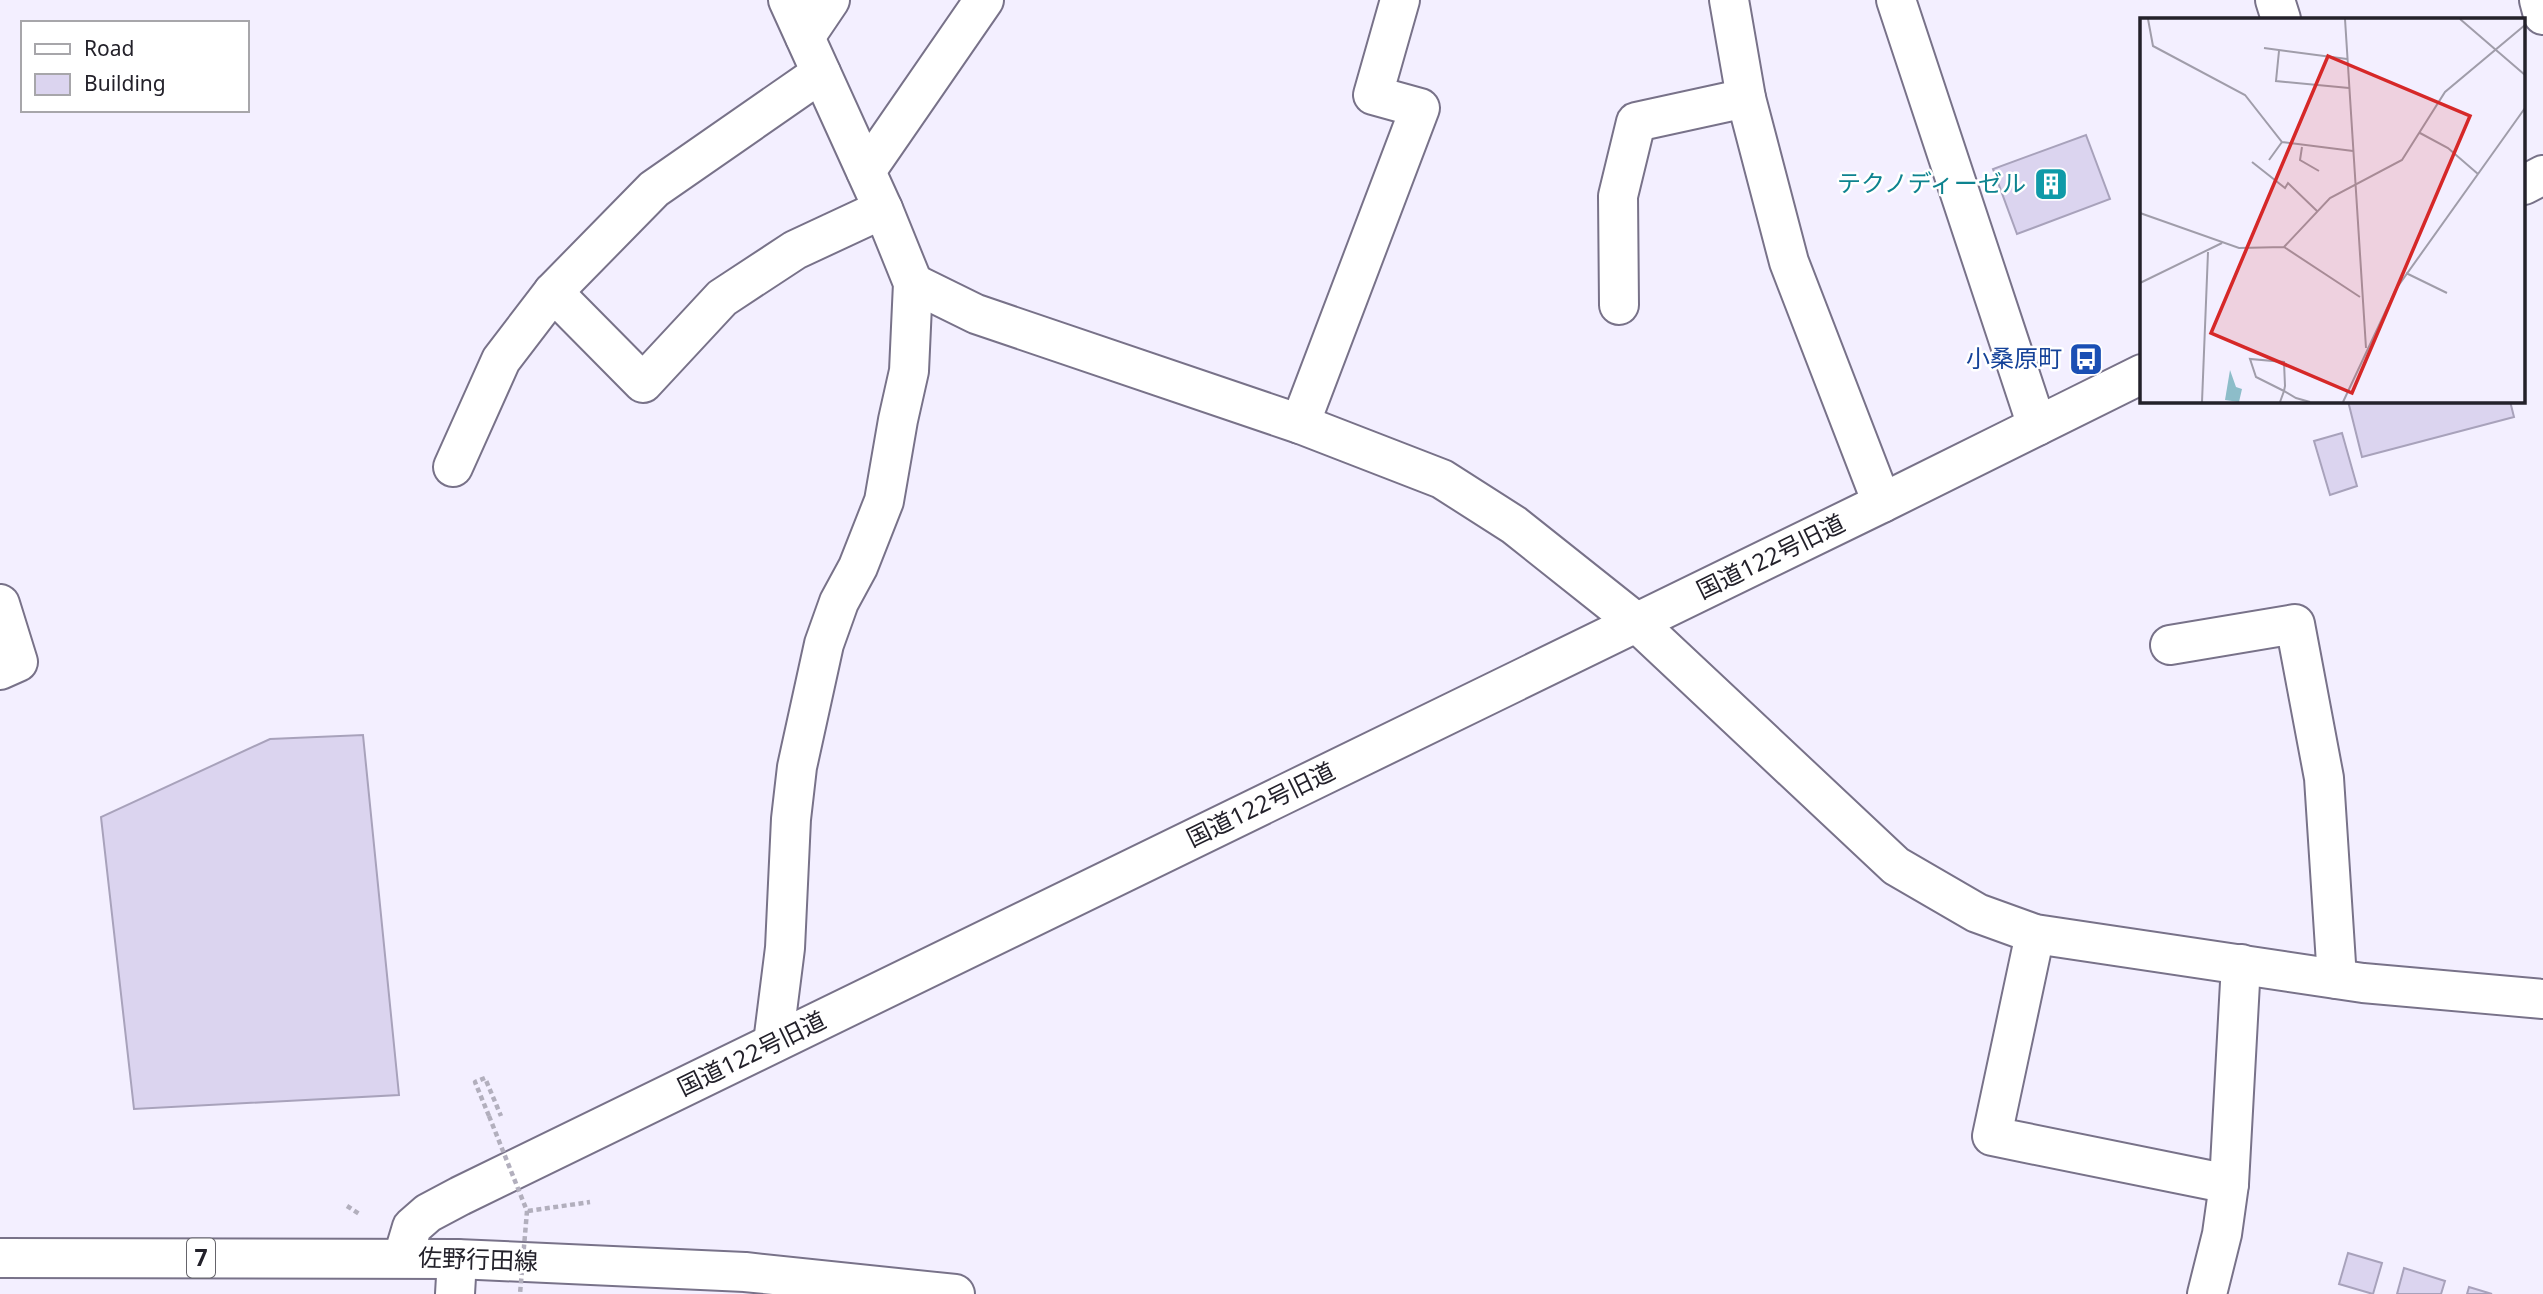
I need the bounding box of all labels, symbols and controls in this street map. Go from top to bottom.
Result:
inset map [2140,18,2526,402]
legend [21,21,248,112]
text: Road [84,34,134,62]
text: Building [84,69,166,97]
building icon: テクノディーゼル [2032,165,2070,203]
place label: テクノディーゼル [1837,166,2026,199]
bus stop icon: 小桑原町 [2067,340,2105,378]
place label: 小桑原町 [1966,341,2062,374]
street label: 国道122号旧道 [1691,505,1850,606]
street label: 国道122号旧道 [1181,753,1340,854]
street label: 国道122号旧道 [672,1002,831,1103]
road number: 7 [187,1238,215,1278]
street label: 佐野行田線 [418,1240,539,1277]

